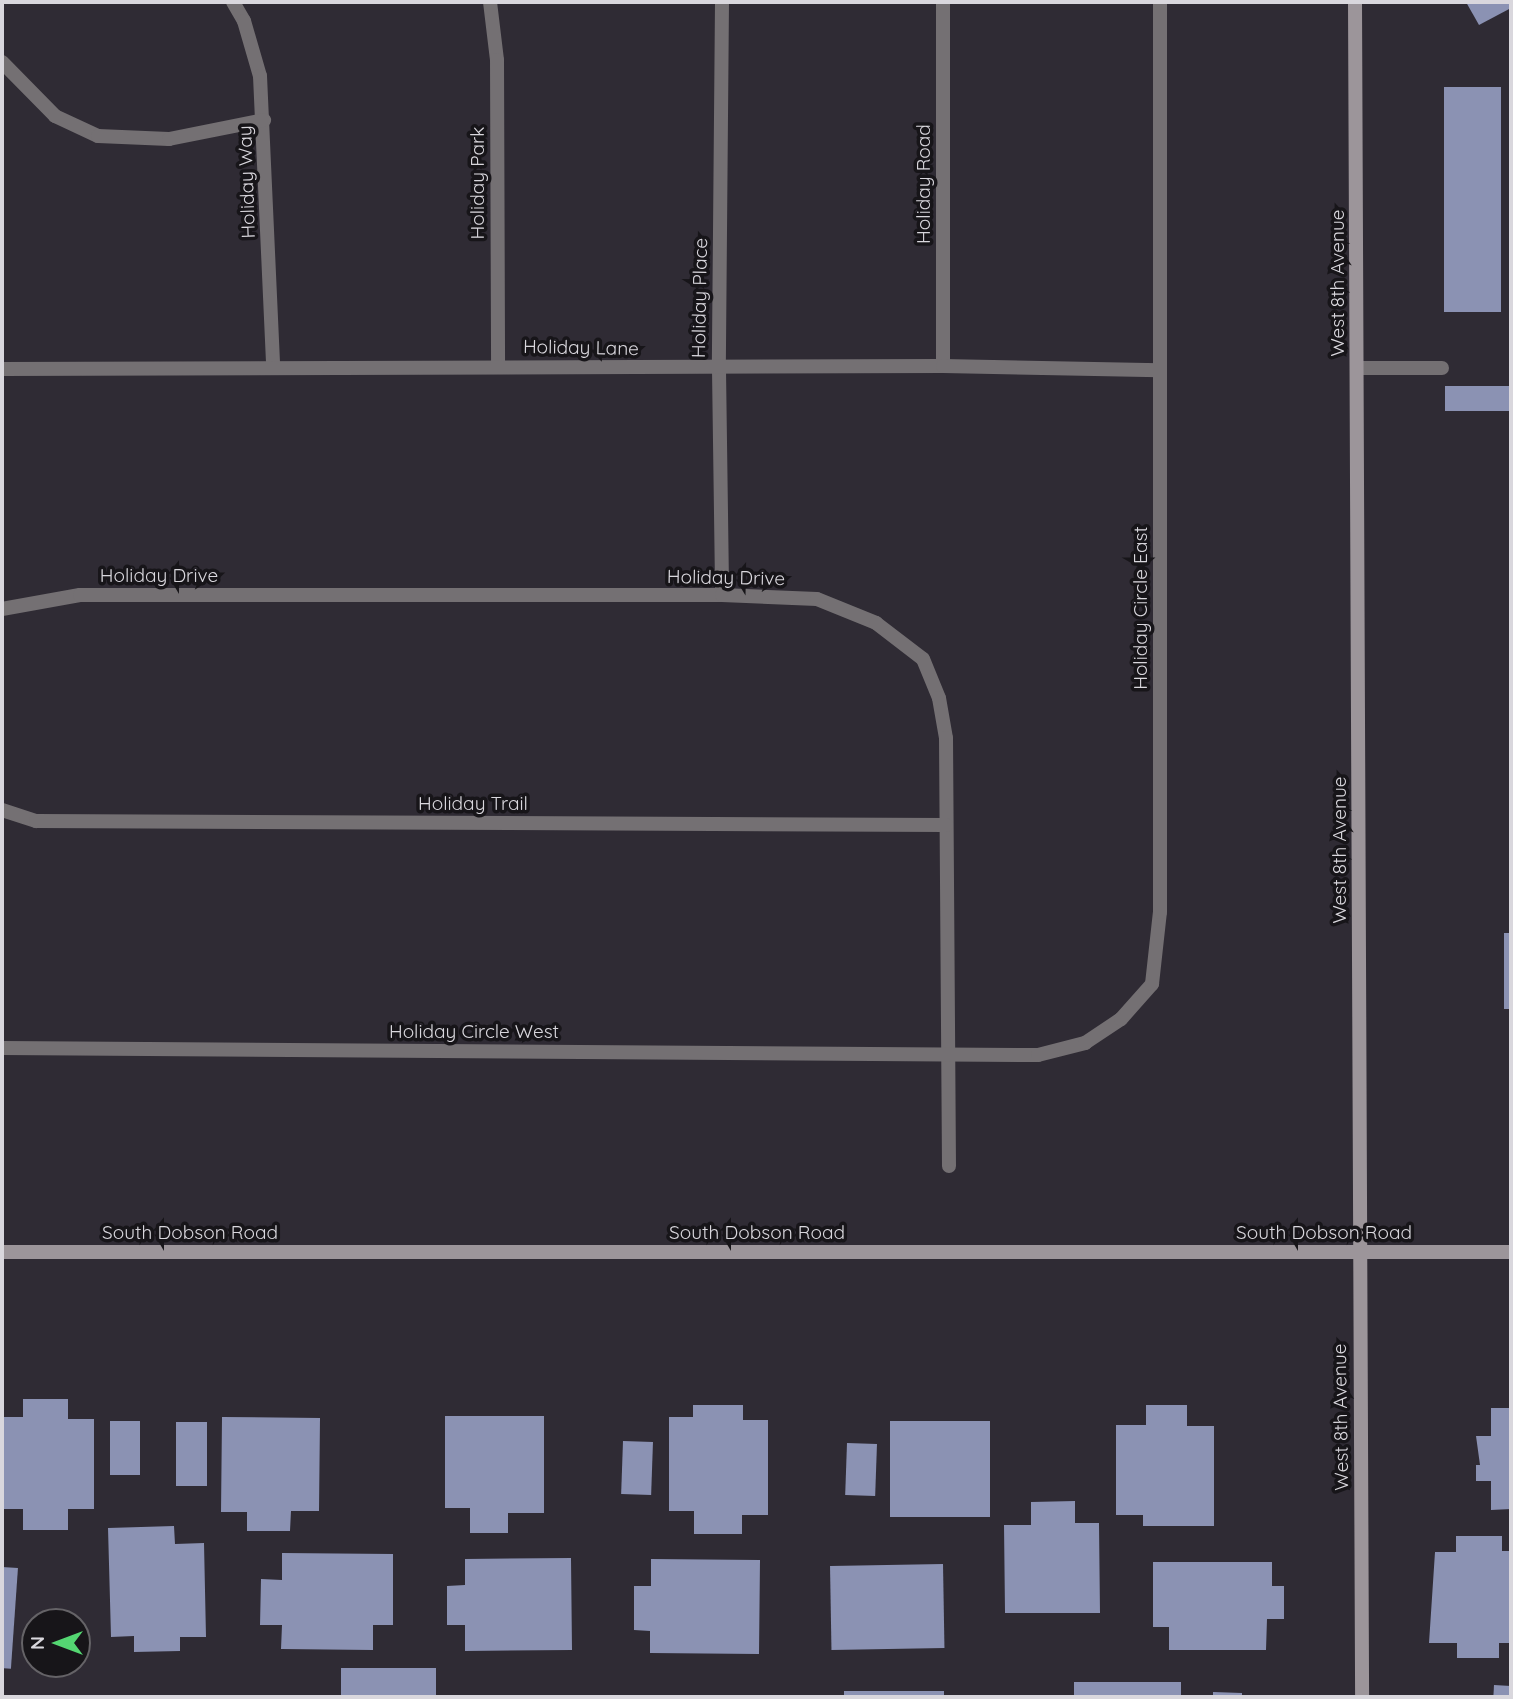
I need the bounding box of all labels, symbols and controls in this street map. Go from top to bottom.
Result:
street label: Holiday Road [913,124,935,244]
street label: Holiday Way [234,125,260,239]
street label: Holiday Park [467,127,489,239]
street label: West 8th Avenue [1327,209,1349,357]
street label: Holiday Place [688,238,712,358]
street label: Holiday Lane [523,336,639,360]
street label: Holiday Circle East [1130,526,1152,690]
street label: Holiday Drive [100,565,218,587]
street label: Holiday Drive [667,566,785,590]
street label: West 8th Avenue [1329,776,1351,924]
street label: Holiday Trail [418,793,528,815]
street label: Holiday Circle West [389,1021,559,1043]
street label: South Dobson Road [102,1222,278,1244]
street label: South Dobson Road [669,1222,845,1244]
street label: South Dobson Road [1236,1222,1412,1244]
street label: West 8th Avenue [1328,1343,1354,1491]
north arrow [21,1608,91,1678]
text: N [25,1636,49,1650]

